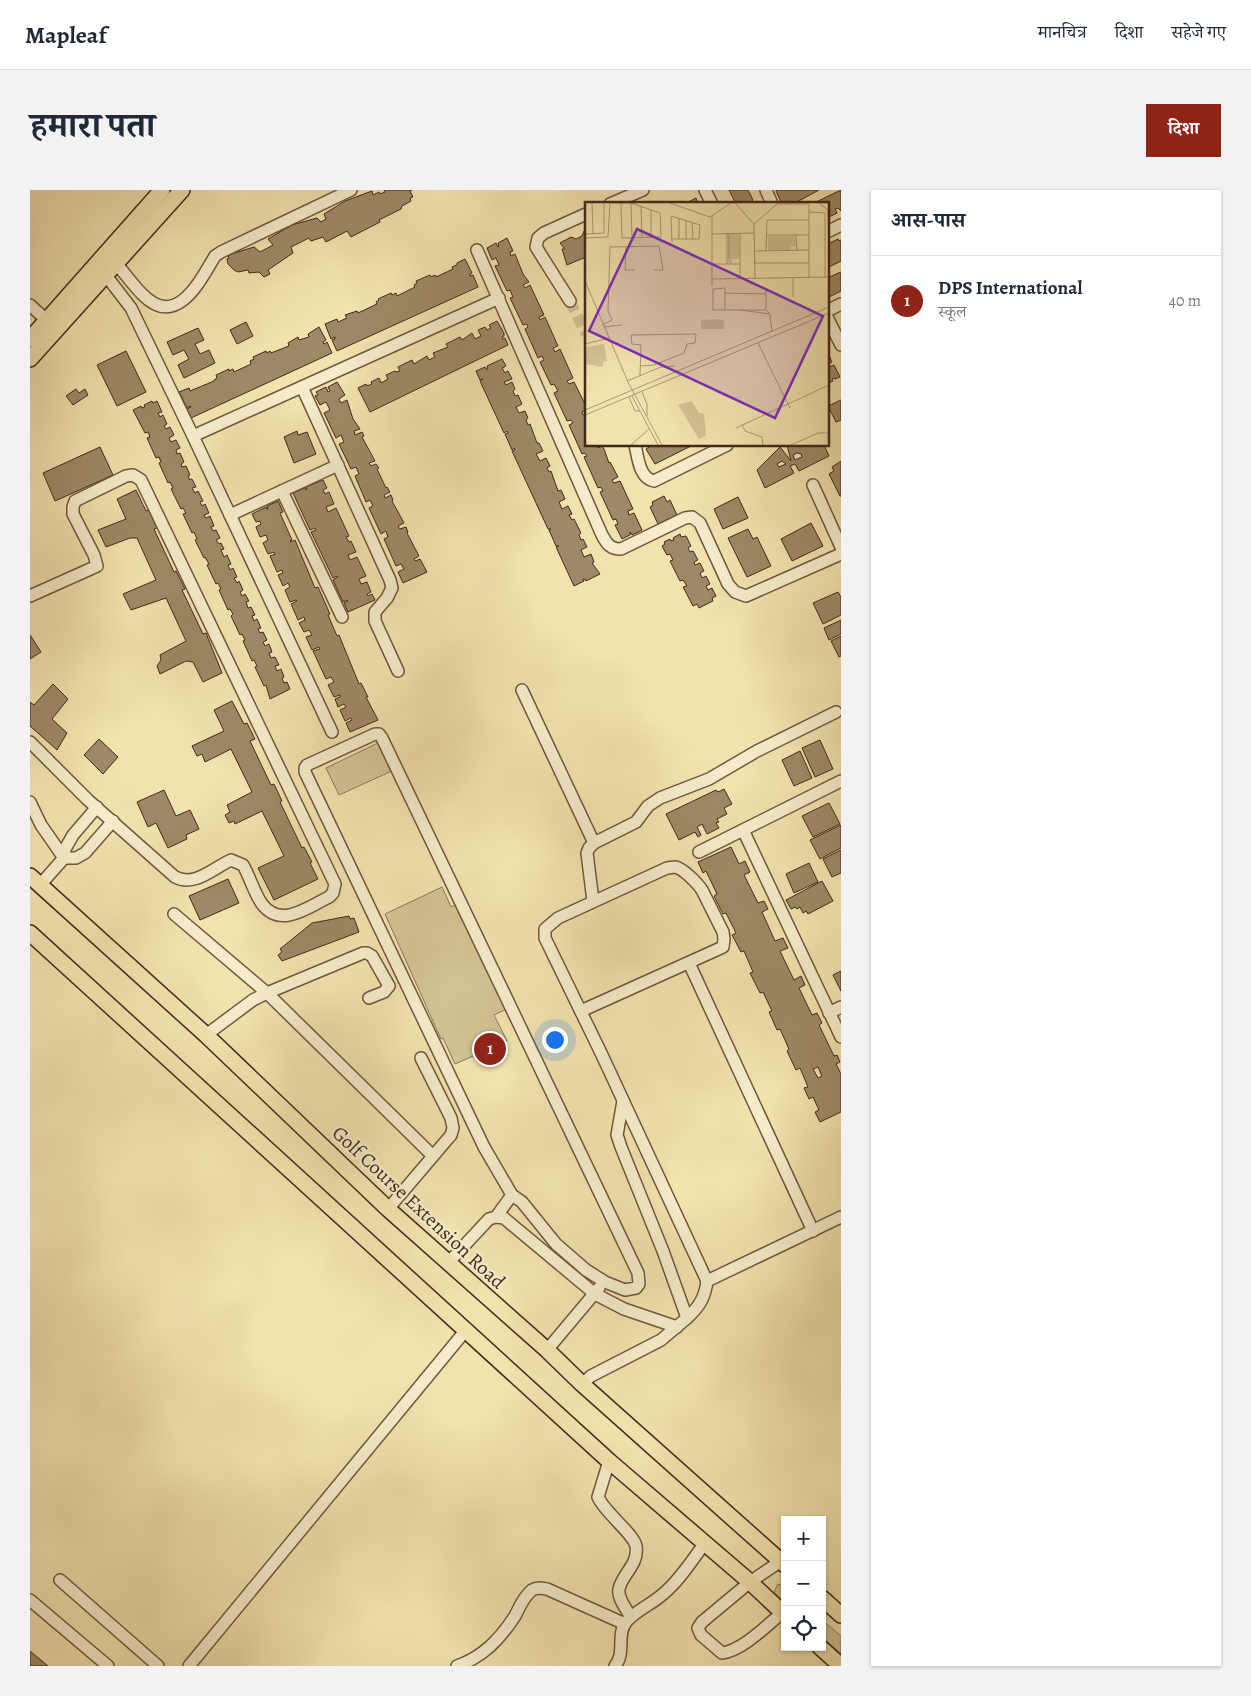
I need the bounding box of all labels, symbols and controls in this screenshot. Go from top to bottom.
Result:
text: Mapleaf [25,19,107,51]
text: मानचित्र [1038,20,1087,44]
text: दिशा [1115,20,1143,44]
text: सहेजे गए [1171,20,1226,44]
text: हमारा पता [30,101,155,149]
button: दिशा [1146,104,1221,157]
inset map [585,202,828,446]
text: आस-पास [891,206,965,234]
text: DPS International [938,275,1082,301]
text: 1 [904,290,910,312]
text: 40 m [1169,290,1201,312]
text: स्कूल [938,301,967,323]
your location [542,1027,568,1053]
pin: 1 [474,1030,506,1068]
street label: Golf Course Extension Road [326,1120,511,1295]
map controls [781,1516,826,1651]
button: + [781,1516,826,1561]
button: − [781,1561,826,1606]
button: locate [781,1606,826,1651]

